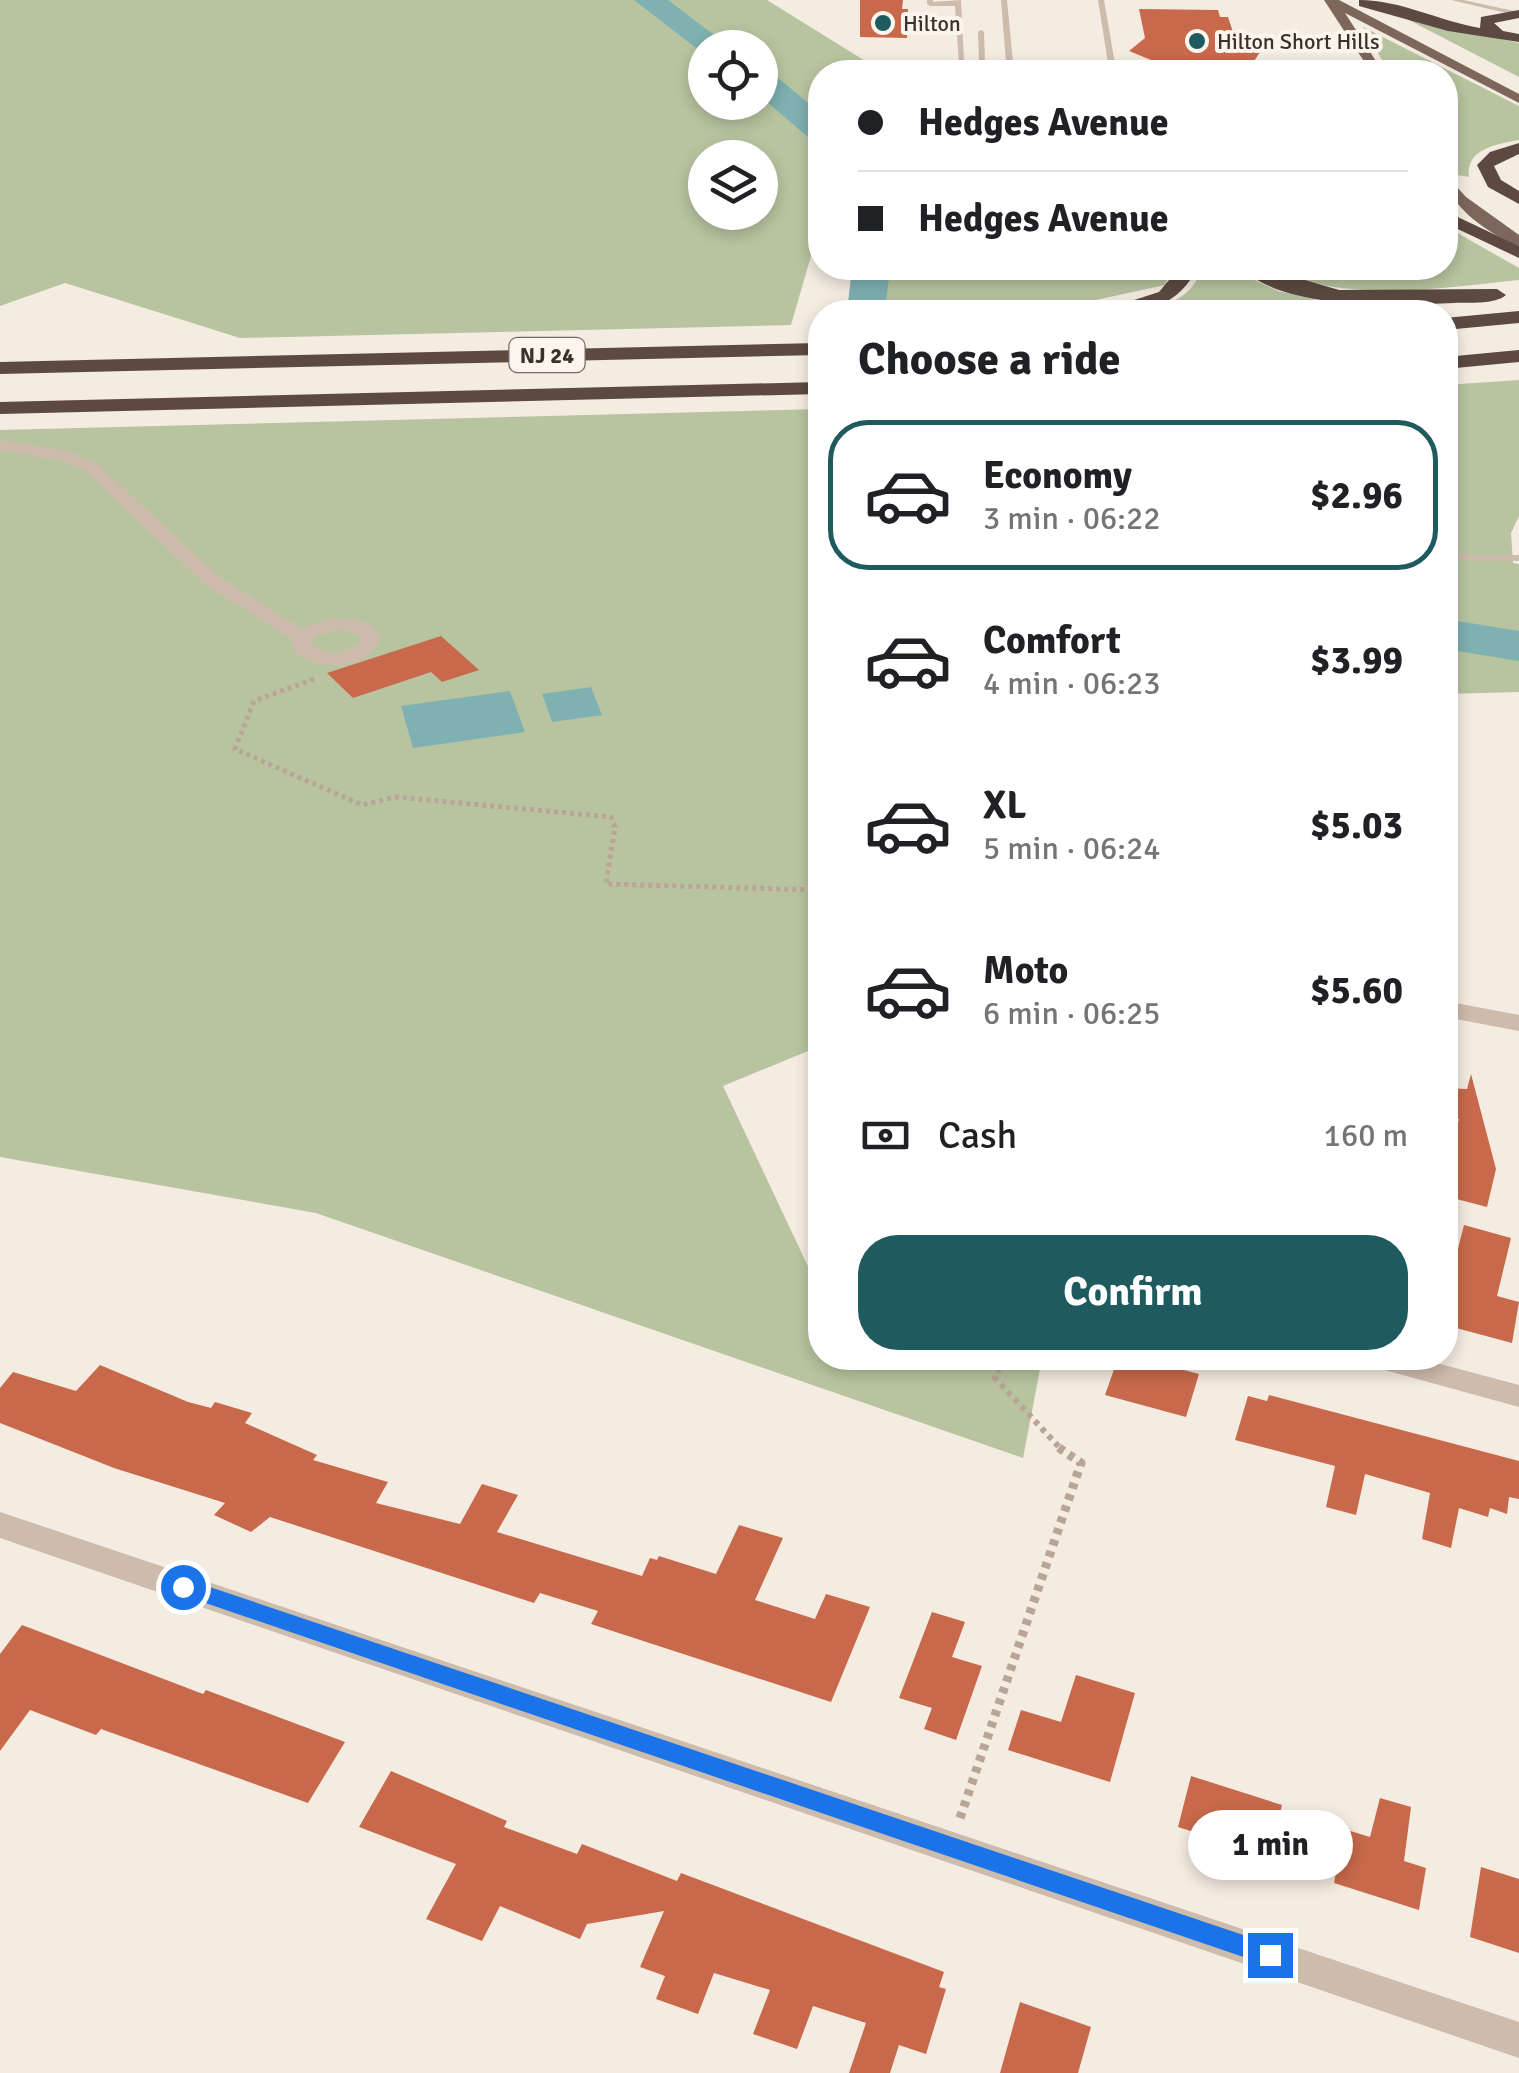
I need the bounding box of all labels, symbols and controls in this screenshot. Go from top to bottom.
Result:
place label: Hilton [903,10,961,37]
marker: Hilton [872,12,894,34]
place label: Hilton Short Hills [1217,28,1380,55]
map controls [688,30,778,230]
button: locate [688,30,778,120]
marker: Hilton Short Hills [1186,30,1208,52]
text: Hedges Avenue [918,99,1169,146]
button: layers [688,140,778,230]
text: Hedges Avenue [918,195,1169,242]
text: Choose a ride [858,332,1121,387]
road number: NJ 24 [510,338,584,372]
icon: car [863,450,953,540]
text: Economy [983,452,1132,499]
text: $2.96 [1310,472,1403,519]
text: 3 min · 06:22 [983,499,1161,538]
icon: car [863,615,953,705]
text: Comfort [983,617,1121,664]
text: $3.99 [1310,637,1403,684]
text: 4 min · 06:23 [983,664,1161,703]
icon: car [863,780,953,870]
text: XL [983,782,1026,829]
text: $5.03 [1310,802,1403,849]
text: 5 min · 06:24 [983,829,1161,868]
icon: car [863,945,953,1035]
text: Moto [983,947,1068,994]
text: $5.60 [1310,967,1403,1014]
text: 6 min · 06:25 [983,994,1161,1033]
icon: cash [858,1108,913,1163]
text: Cash [938,1112,1017,1159]
text: 160 m [1324,1116,1408,1155]
button: Confirm [858,1235,1408,1350]
route start [161,1565,206,1610]
callout: 1 min [1188,1810,1352,1880]
text: 1 min [1232,1825,1309,1864]
route end [1248,1933,1293,1978]

